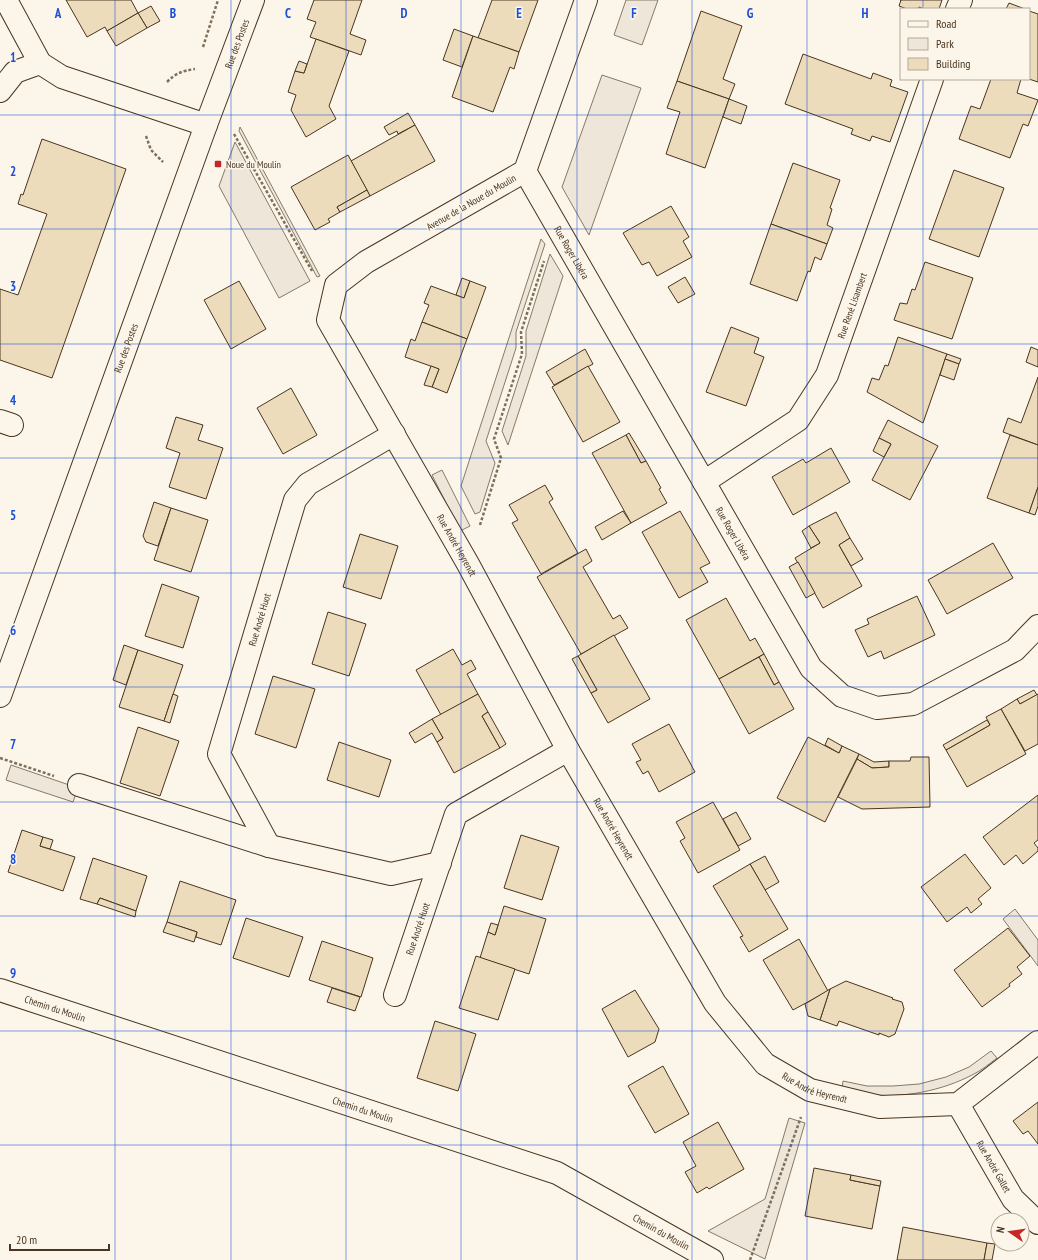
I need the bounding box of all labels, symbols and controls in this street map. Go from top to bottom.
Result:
text: A [54,5,62,22]
text: B [170,5,176,22]
text: C [285,5,291,22]
text: D [401,5,408,22]
text: E [516,5,522,22]
text: F [631,5,637,22]
text: G [747,5,754,22]
text: H [862,5,869,22]
legend [900,8,1030,80]
text: Road [936,16,956,31]
street label: Rue des Postes [222,17,252,70]
text: Park [936,36,954,51]
text: 1 [10,49,16,66]
text: Building [936,56,971,71]
place label: Noue du Moulin [226,158,281,171]
marker: Noue du Moulin [213,159,223,169]
text: 2 [10,163,16,180]
street label: Avenue de la Noue du Moulin [424,171,518,233]
street label: Rue Roger Libéra [551,224,592,282]
street label: Rue René Lisambert [834,271,870,340]
text: 3 [10,278,16,295]
street label: Rue des Postes [111,321,141,375]
text: 4 [10,392,17,409]
street label: Rue Roger Libéra [713,505,753,562]
text: 5 [10,507,16,524]
street label: Rue André Heyrendt [434,512,479,579]
street label: Rue André Huot [246,592,274,648]
text: 6 [10,622,16,639]
text: 7 [10,736,16,753]
street label: Rue André Heyrendt [590,796,636,862]
text: 8 [10,851,16,868]
street label: Rue André Huot [403,901,433,957]
text: 9 [10,965,16,982]
street label: Chemin du Moulin [23,993,87,1025]
street label: Rue André Heyrendt [780,1069,849,1106]
street label: Chemin du Moulin [331,1094,395,1126]
street label: Rue André Gallet [973,1138,1014,1195]
street label: Chemin du Moulin [630,1211,692,1253]
north arrow [990,1212,1030,1252]
text: N [993,1225,1008,1234]
scale bar [10,1226,109,1252]
text: 20 m [16,1232,37,1247]

